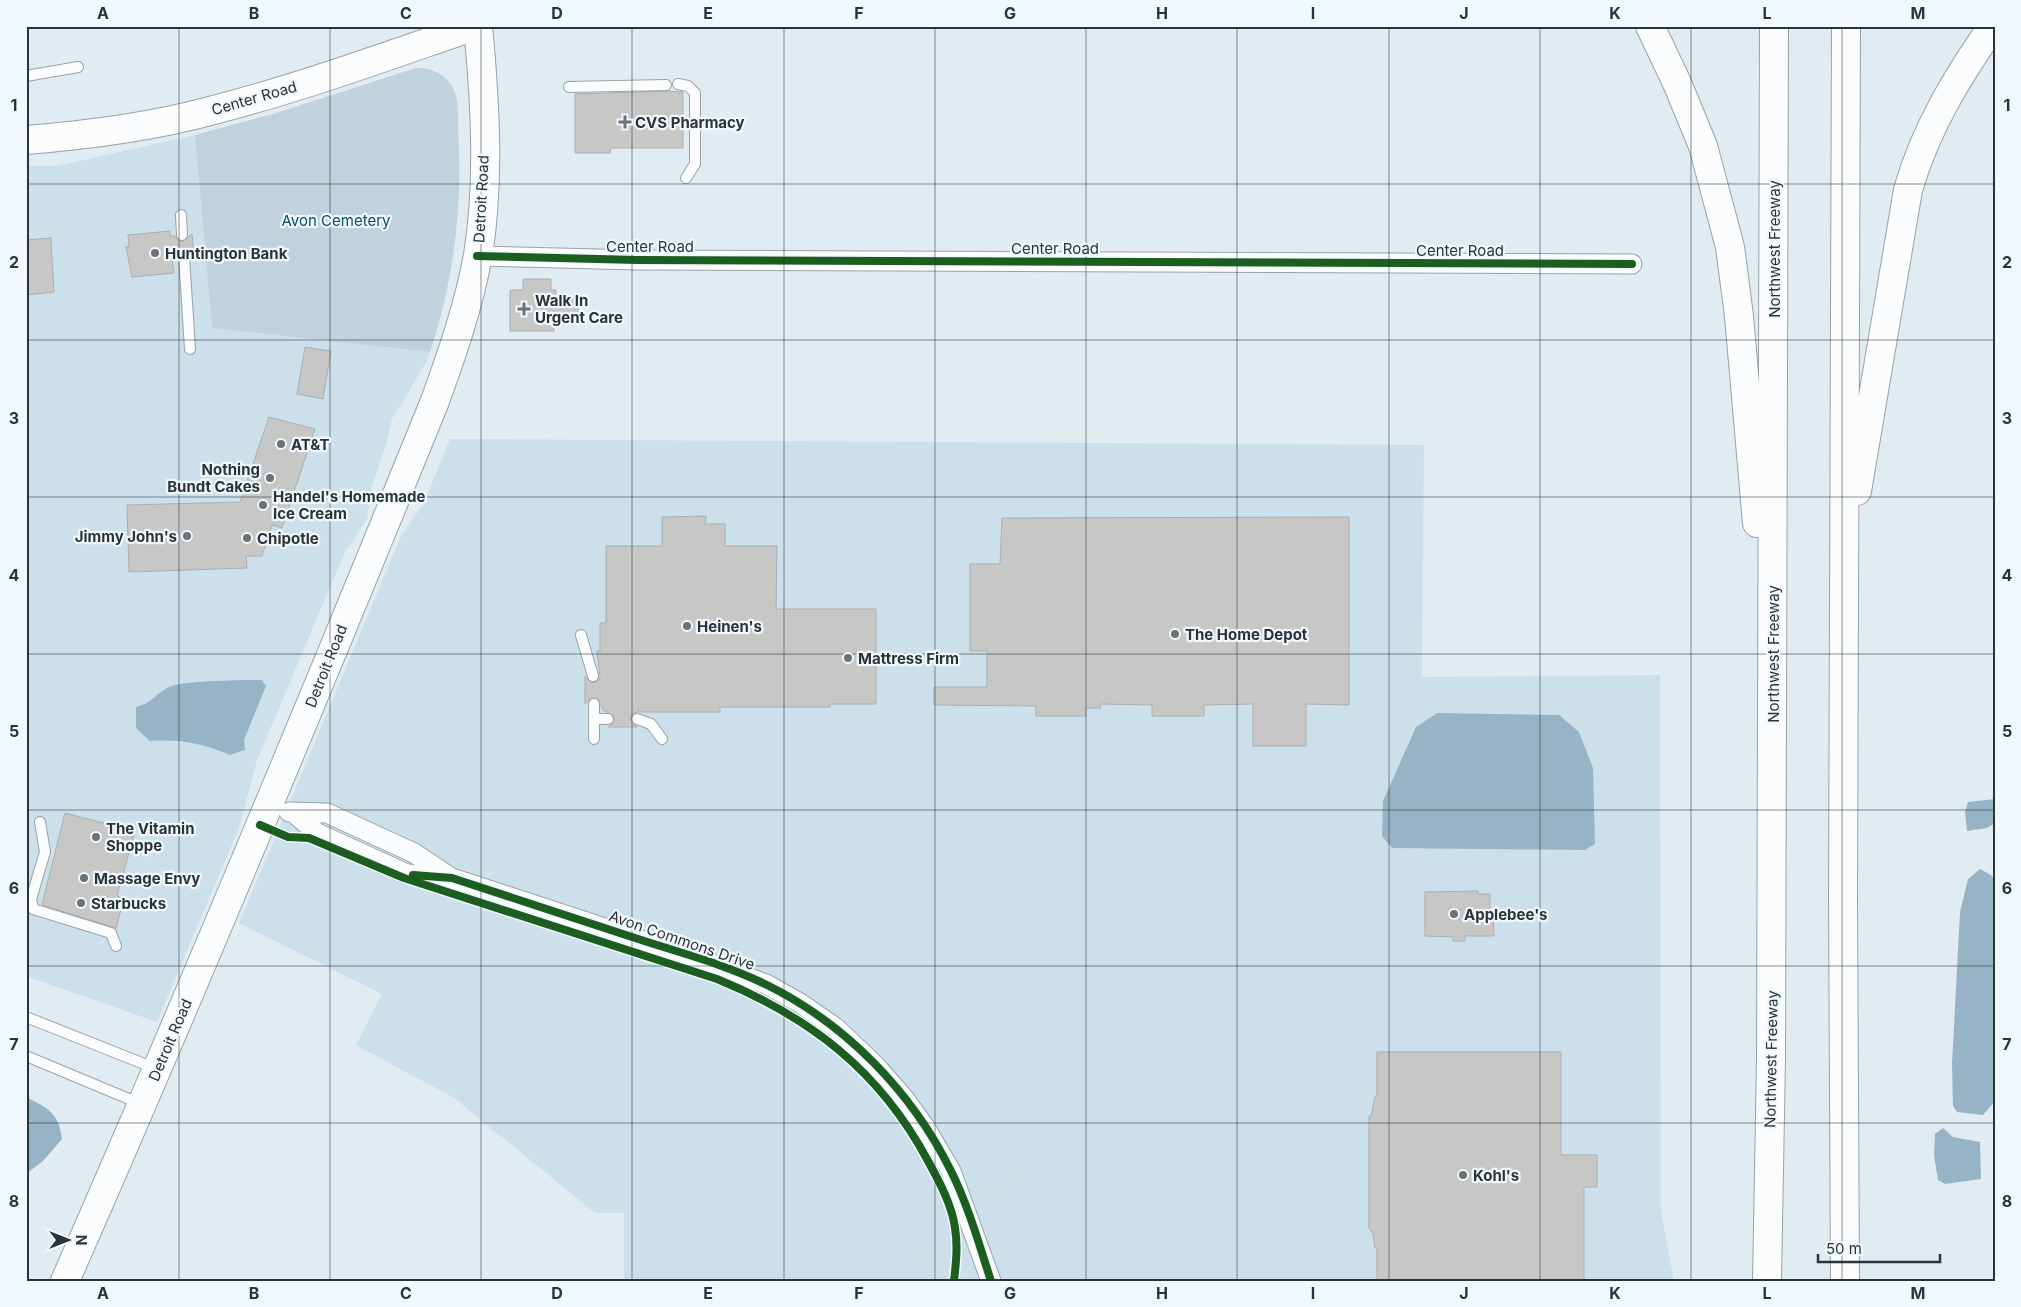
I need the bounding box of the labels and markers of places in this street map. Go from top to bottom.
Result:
place label: CVS Pharmacy [635,113,745,132]
marker: CVS Pharmacy [619,116,631,128]
place label: Huntington Bank [165,244,288,263]
marker: Huntington Bank [149,247,161,259]
place label: Walk In Urgent Care [535,291,623,327]
marker: Walk In Urgent Care [517,302,531,316]
place label: AT&T [291,435,330,454]
marker: AT&T [275,438,287,450]
place label: Nothing Bundt Cakes [167,460,260,496]
marker: Nothing Bundt Cakes [264,472,276,484]
place label: Handel's Homemade Ice Cream [273,487,426,523]
marker: Handel's Homemade Ice Cream [257,499,269,511]
place label: Jimmy John's [75,527,177,546]
place label: Chipotle [257,529,319,548]
marker: Jimmy John's [181,530,193,542]
marker: Chipotle [241,532,253,544]
place label: Heinen's [697,617,762,636]
marker: Heinen's [681,620,693,632]
place label: The Home Depot [1185,625,1308,644]
marker: The Home Depot [1169,628,1181,640]
place label: Mattress Firm [858,649,959,668]
marker: Mattress Firm [842,652,854,664]
place label: The Vitamin Shoppe [106,819,194,855]
marker: The Vitamin Shoppe [90,831,102,843]
place label: Massage Envy [94,869,200,888]
marker: Massage Envy [78,872,90,884]
place label: Starbucks [91,894,166,913]
marker: Starbucks [75,897,87,909]
place label: Applebee's [1464,905,1548,924]
marker: Applebee's [1448,908,1460,920]
place label: Kohl's [1473,1166,1519,1185]
marker: Kohl's [1457,1169,1469,1181]

